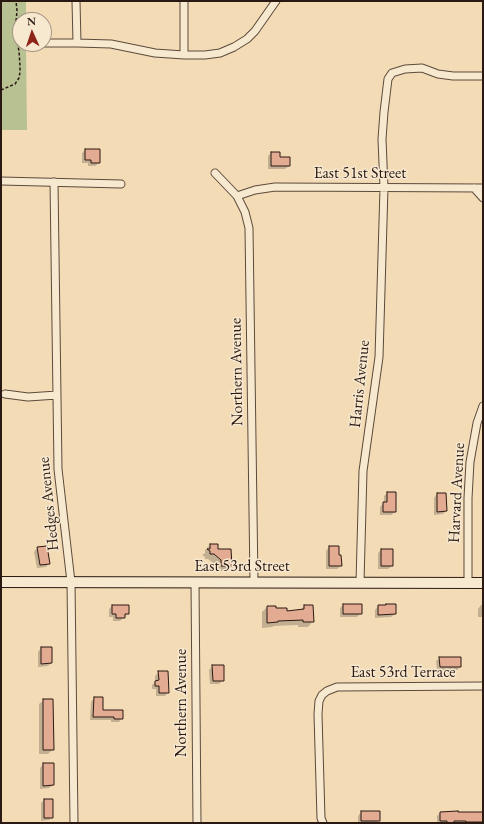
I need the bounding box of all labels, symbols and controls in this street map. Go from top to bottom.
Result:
north arrow [12,12,52,52]
text: N [27,14,36,28]
street label: East 51st Street [314,164,406,184]
street label: Northern Avenue [226,318,248,426]
street label: Harris Avenue [346,339,374,429]
street label: Harvard Avenue [445,442,469,544]
street label: Hedges Avenue [35,456,63,552]
street label: East 53rd Street [194,557,290,577]
street label: Northern Avenue [172,649,192,757]
street label: East 53rd Terrace [350,663,456,683]

